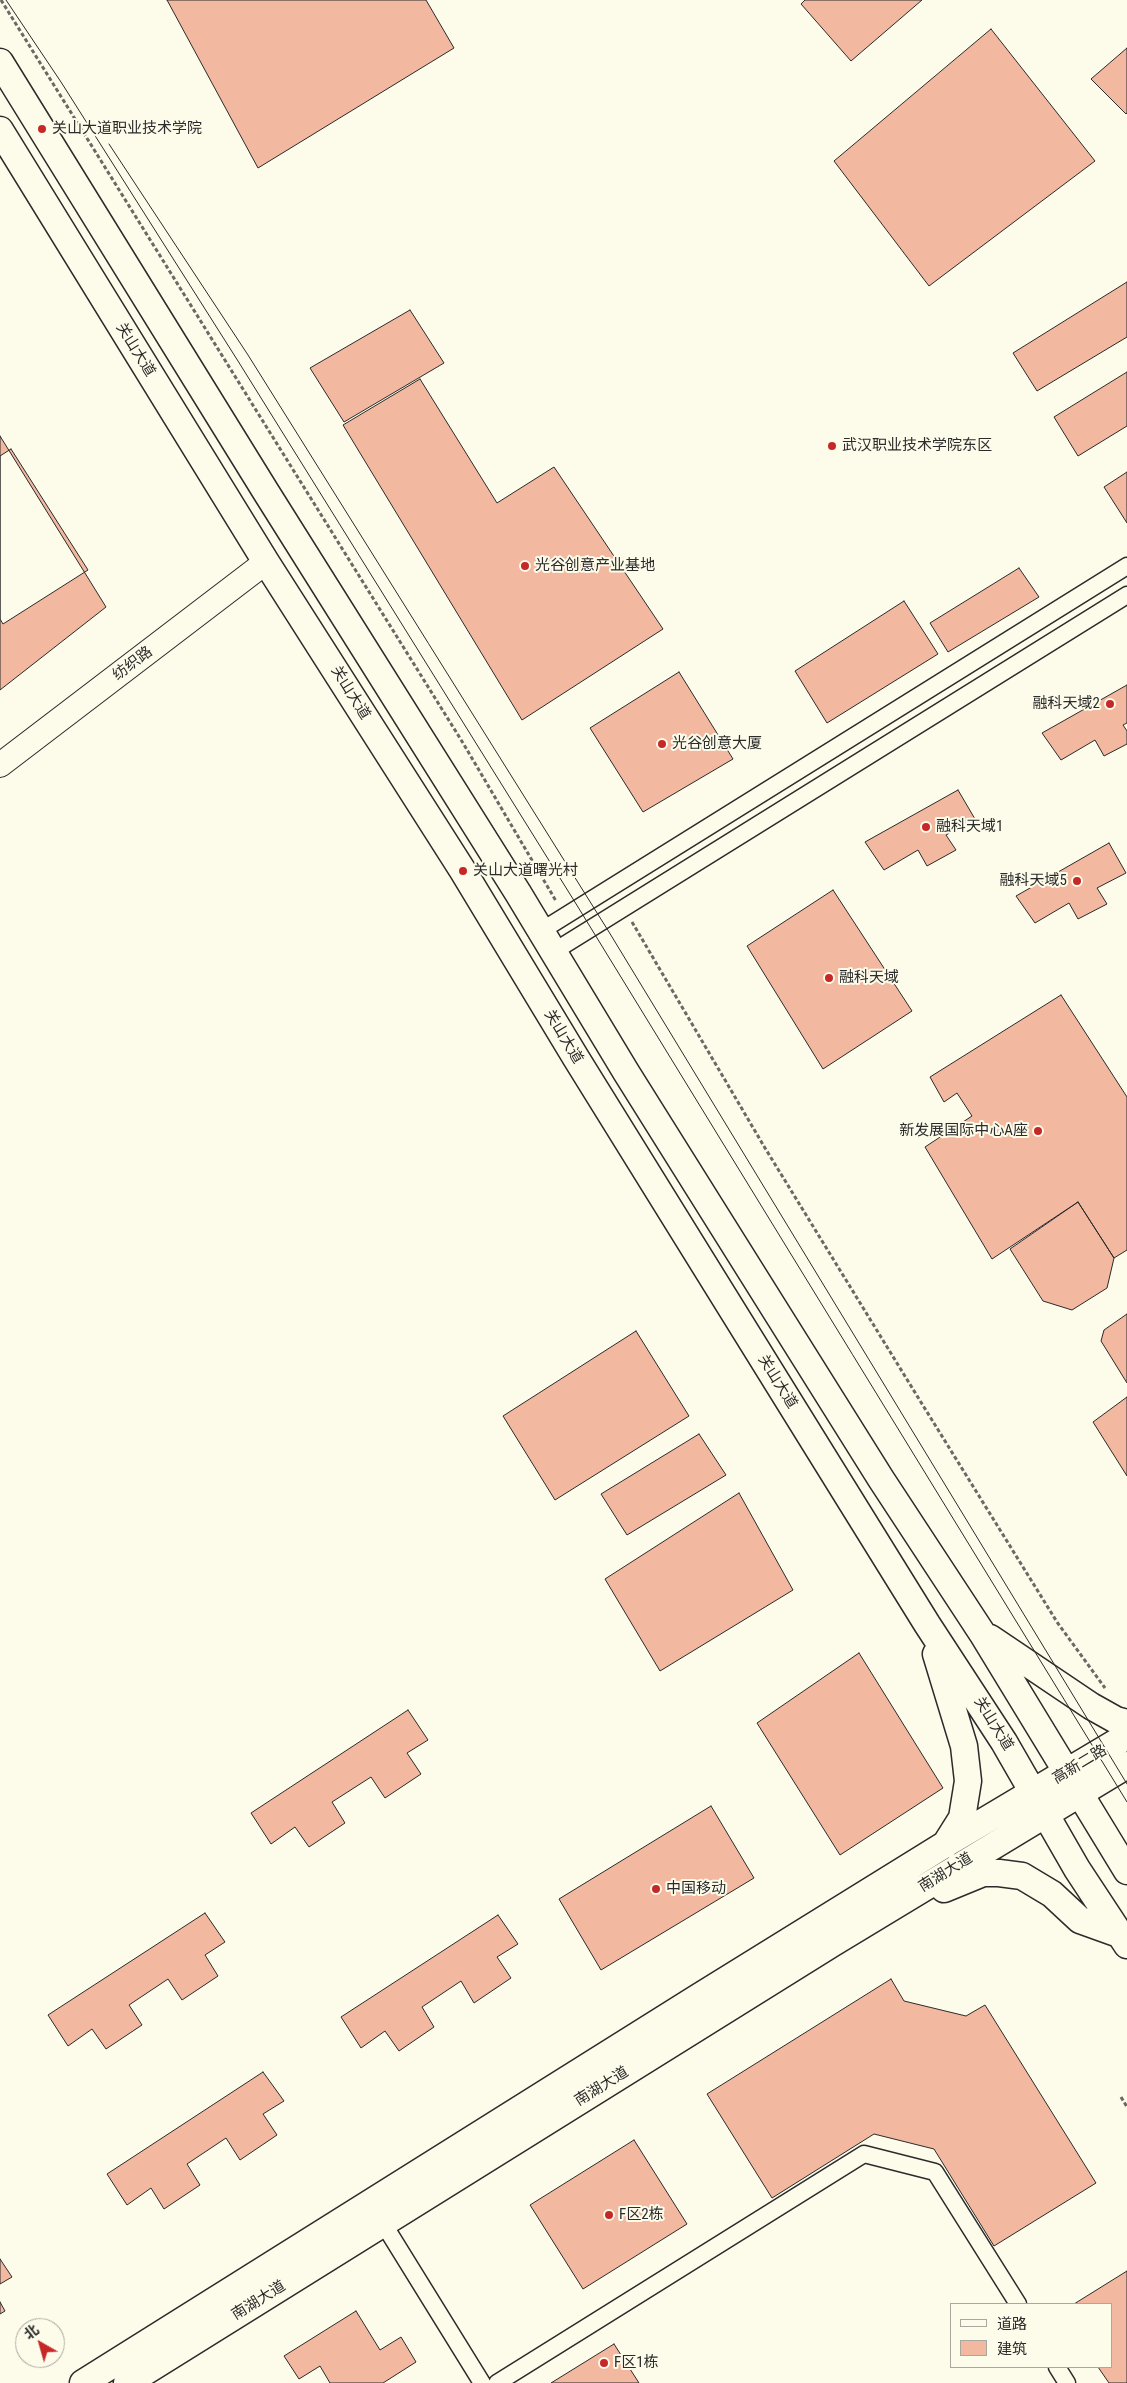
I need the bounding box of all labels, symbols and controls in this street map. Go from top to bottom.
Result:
place label: 关山大道职业技术学院 [52,120,202,138]
marker: 关山大道职业技术学院 [36,123,48,135]
street label: 关山大道 [111,320,159,380]
place label: 武汉职业技术学院东区 [842,437,992,455]
marker: 武汉职业技术学院东区 [826,440,838,452]
place label: 光谷创意产业基地 [535,557,655,575]
marker: 光谷创意产业基地 [519,560,531,572]
street label: 纺织路 [110,643,156,685]
street label: 关山大道 [326,663,374,723]
place label: 融科天域2 [1033,695,1100,713]
marker: 融科天域2 [1104,698,1116,710]
place label: 光谷创意大厦 [672,735,762,753]
marker: 光谷创意大厦 [656,738,668,750]
place label: 融科天域1 [936,818,1003,836]
marker: 融科天域1 [920,821,932,833]
place label: 关山大道曙光村 [473,862,578,880]
marker: 关山大道曙光村 [457,865,469,877]
place label: 融科天域5 [1000,872,1067,890]
marker: 融科天域5 [1071,875,1083,887]
place label: 融科天域 [839,969,899,987]
marker: 融科天域 [823,972,835,984]
street label: 关山大道 [540,1007,586,1067]
place label: 新发展国际中心A座 [899,1122,1028,1140]
marker: 新发展国际中心A座 [1032,1125,1044,1137]
street label: 关山大道 [753,1352,801,1412]
street label: 关山大道 [969,1694,1017,1754]
street label: 高新二路 [1050,1742,1110,1788]
street label: 南湖大道 [916,1849,976,1897]
place label: 中国移动 [666,1880,726,1898]
marker: 中国移动 [650,1883,662,1895]
street label: 南湖大道 [572,2063,632,2111]
place label: F区2栋 [619,2206,664,2224]
marker: F区2栋 [603,2209,615,2221]
street label: 南湖大道 [229,2277,289,2325]
legend [950,2303,1112,2368]
text: 道路 [997,2315,1027,2333]
north arrow [15,2318,65,2368]
text: 北 [21,2321,42,2343]
text: 建筑 [997,2340,1027,2358]
place label: F区1栋 [614,2354,659,2372]
marker: F区1栋 [598,2357,610,2369]

